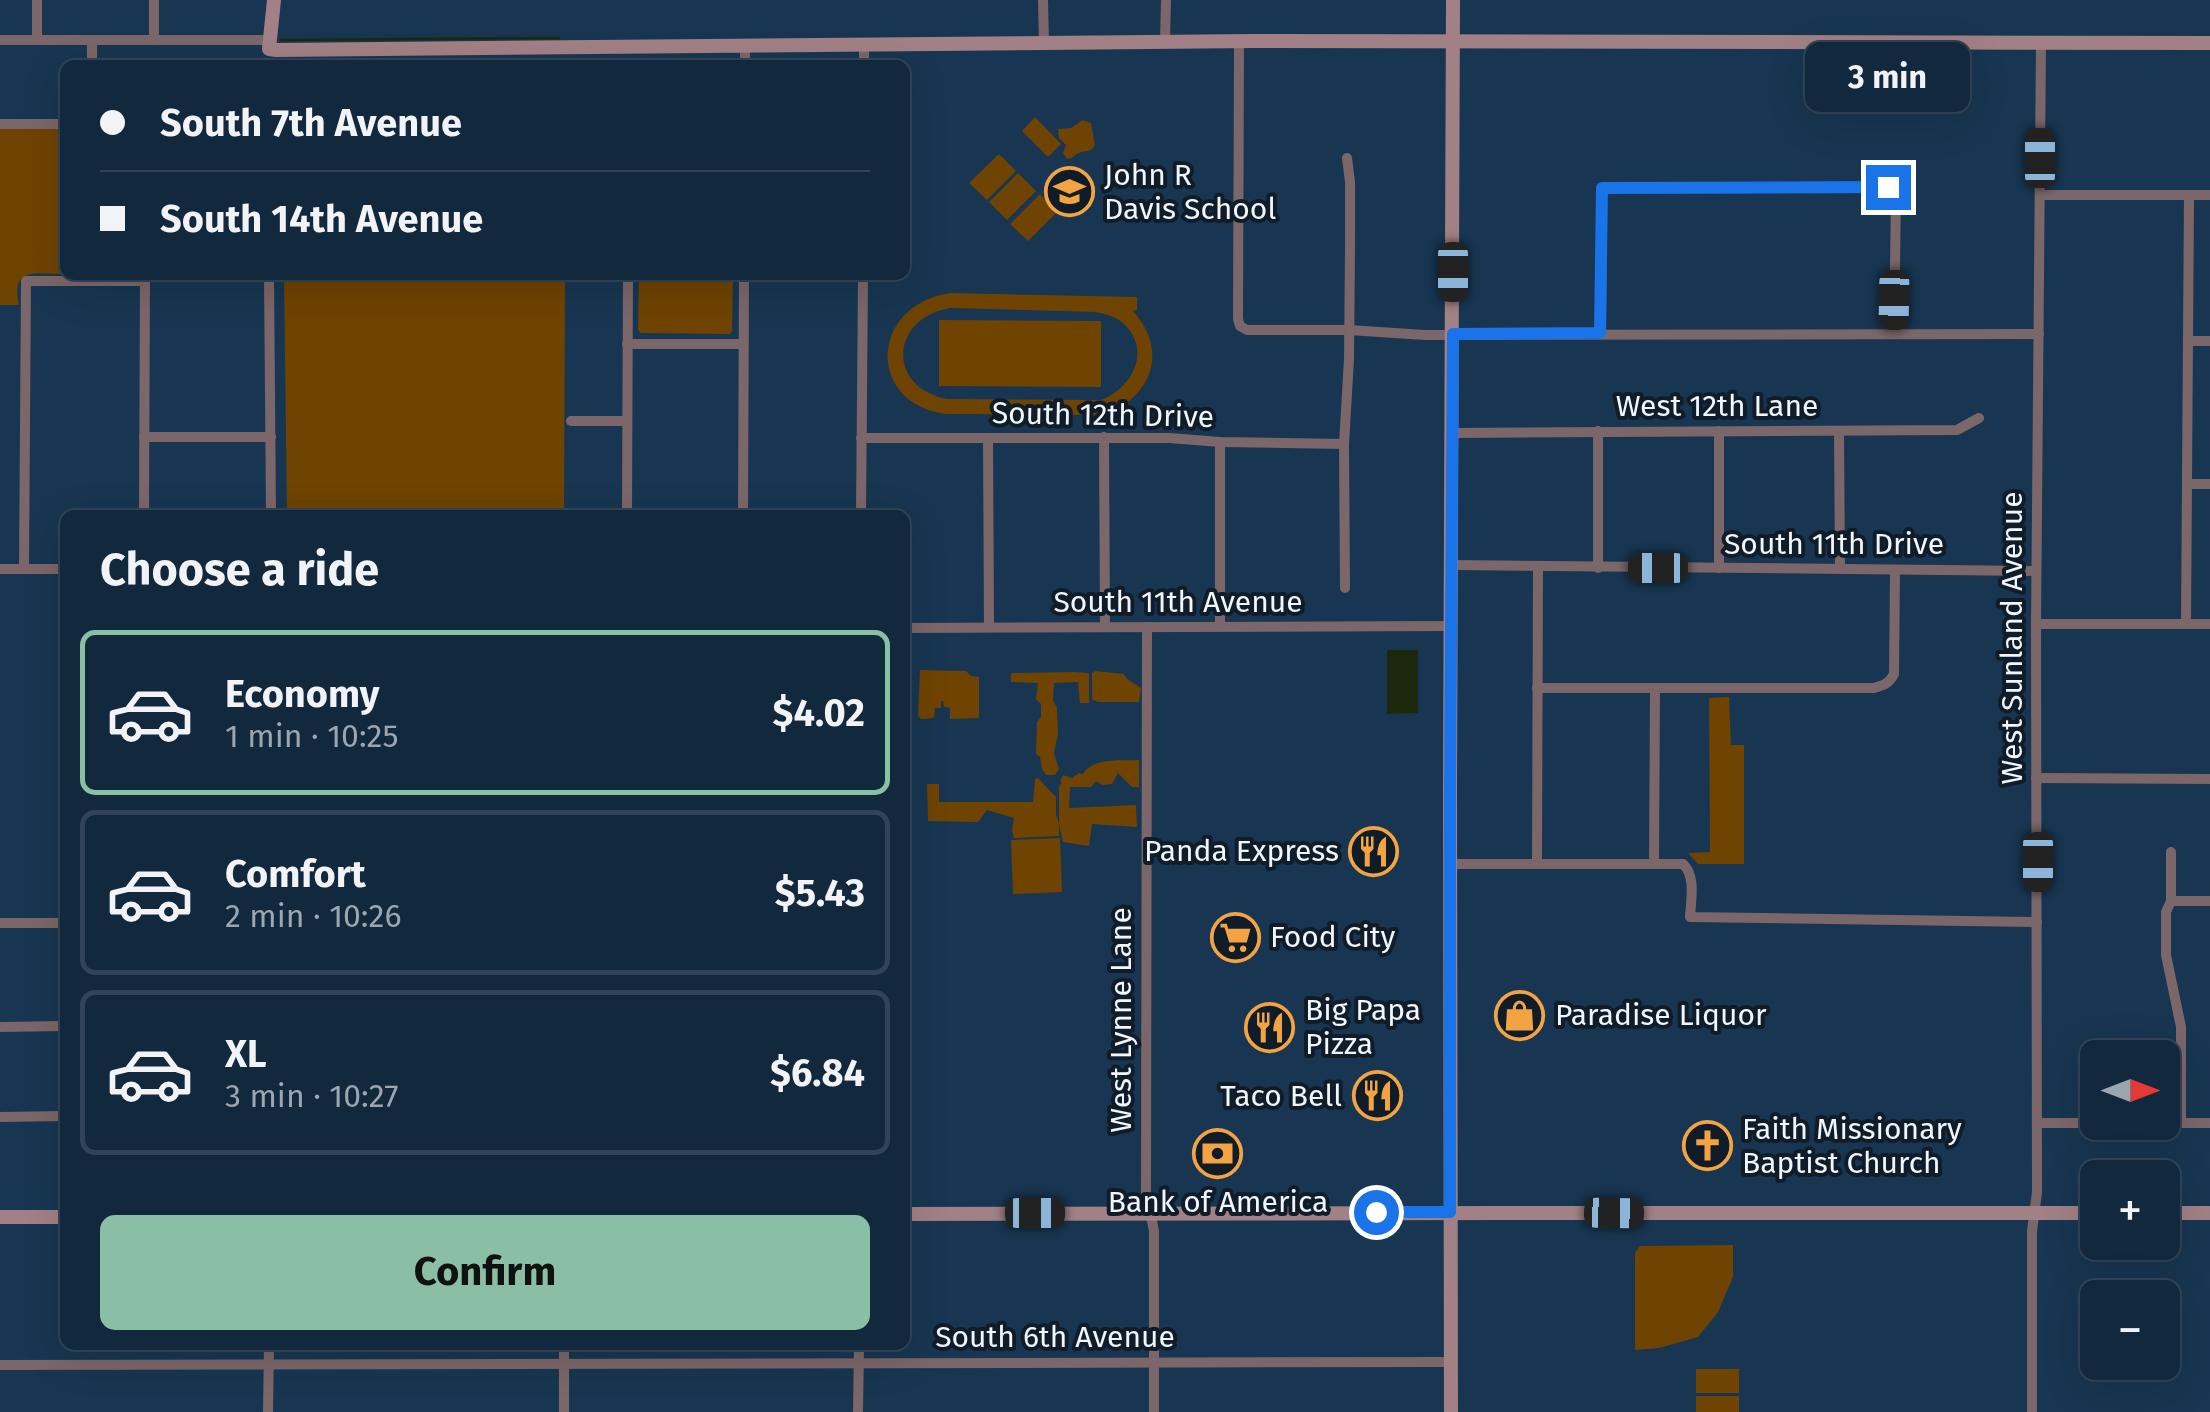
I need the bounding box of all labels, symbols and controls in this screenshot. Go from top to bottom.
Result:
callout: 3 min [1806,42,1970,112]
text: 3 min [1848,58,1927,96]
text: South 7th Avenue [160,100,462,146]
car [2025,128,2055,188]
place label: John R Davis School [1104,157,1276,227]
route end [1866,165,1911,210]
school or university icon: John R Davis School [1043,166,1095,218]
text: South 14th Avenue [160,196,483,242]
car [1438,242,1468,302]
car [1878,270,1910,330]
street label: West 12th Lane [1616,388,1818,424]
street label: South 12th Drive [992,395,1214,435]
street label: West Sunland Avenue [1994,491,2030,785]
street label: South 11th Drive [1724,526,1944,562]
text: Choose a ride [100,543,379,597]
car [1628,553,1688,583]
street label: South 11th Avenue [1053,584,1303,620]
icon: car [105,668,195,758]
text: Economy [225,671,380,717]
text: $4.02 [773,690,865,736]
text: 1 min · 10:25 [225,717,398,755]
restaurant icon: Panda Express [1348,825,1400,877]
car [2023,832,2053,892]
place label: Panda Express [1144,833,1339,869]
icon: car [105,848,195,938]
text: Comfort [225,851,366,897]
text: $5.43 [775,870,865,916]
text: 2 min · 10:26 [225,897,401,935]
street label: West Lynne Lane [1103,907,1139,1133]
supermarket icon: Food City [1209,911,1261,963]
place label: Food City [1270,919,1396,955]
shop icon: Paradise Liquor [1494,989,1546,1041]
place label: Big Papa Pizza [1305,992,1421,1062]
place label: Paradise Liquor [1555,997,1767,1033]
restaurant icon: Big Papa Pizza [1244,1001,1296,1053]
icon: car [105,1028,195,1118]
text: XL [225,1031,267,1077]
north arrow [2080,1040,2180,1140]
map controls [2080,1040,2180,1380]
text: $6.84 [770,1050,865,1096]
restaurant icon: Taco Bell [1351,1070,1403,1122]
text: 3 min · 10:27 [225,1077,398,1115]
place label: Taco Bell [1220,1078,1342,1114]
place label: Faith Missionary Baptist Church [1742,1111,1962,1181]
church icon: Faith Missionary Baptist Church [1681,1120,1733,1172]
bank icon: Bank of America [1192,1127,1244,1179]
button: + [2080,1160,2180,1260]
place label: Bank of America [1108,1184,1328,1220]
route start [1354,1190,1399,1235]
car [1584,1197,1644,1229]
car [1005,1198,1065,1228]
button: Confirm [100,1215,870,1330]
button: − [2080,1280,2180,1380]
street label: South 6th Avenue [935,1319,1175,1355]

